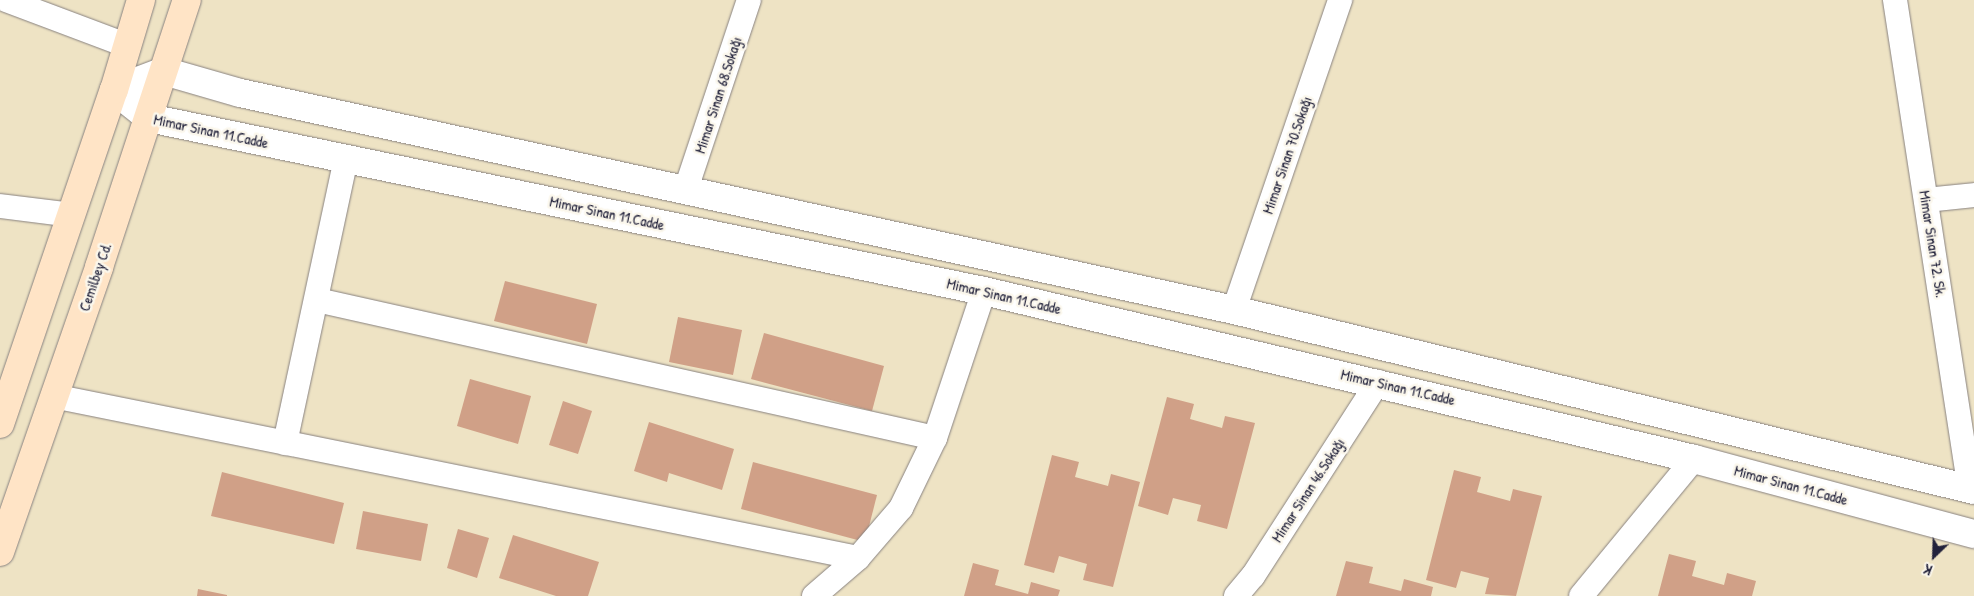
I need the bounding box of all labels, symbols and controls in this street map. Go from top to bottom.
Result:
street label: Mimar Sinan 68.Sokağı [691,34,745,156]
street label: Mimar Sinan 70.Sokağı [1258,94,1316,216]
street label: Mimar Sinan 11.Cadde [152,110,270,152]
street label: Mimar Sinan 72. Sk. [1916,189,1950,299]
street label: Mimar Sinan 11.Cadde [548,192,666,234]
street label: Cemilbey Cd. [75,241,115,313]
street label: Mimar Sinan 11.Cadde [945,274,1063,318]
street label: Mimar Sinan 11.Cadde [1339,365,1457,409]
street label: Mimar Sinan 46.Sokağı [1268,435,1348,545]
street label: Mimar Sinan 11.Cadde [1732,461,1850,509]
north arrow [1909,531,1959,581]
text: K [1920,560,1935,580]

